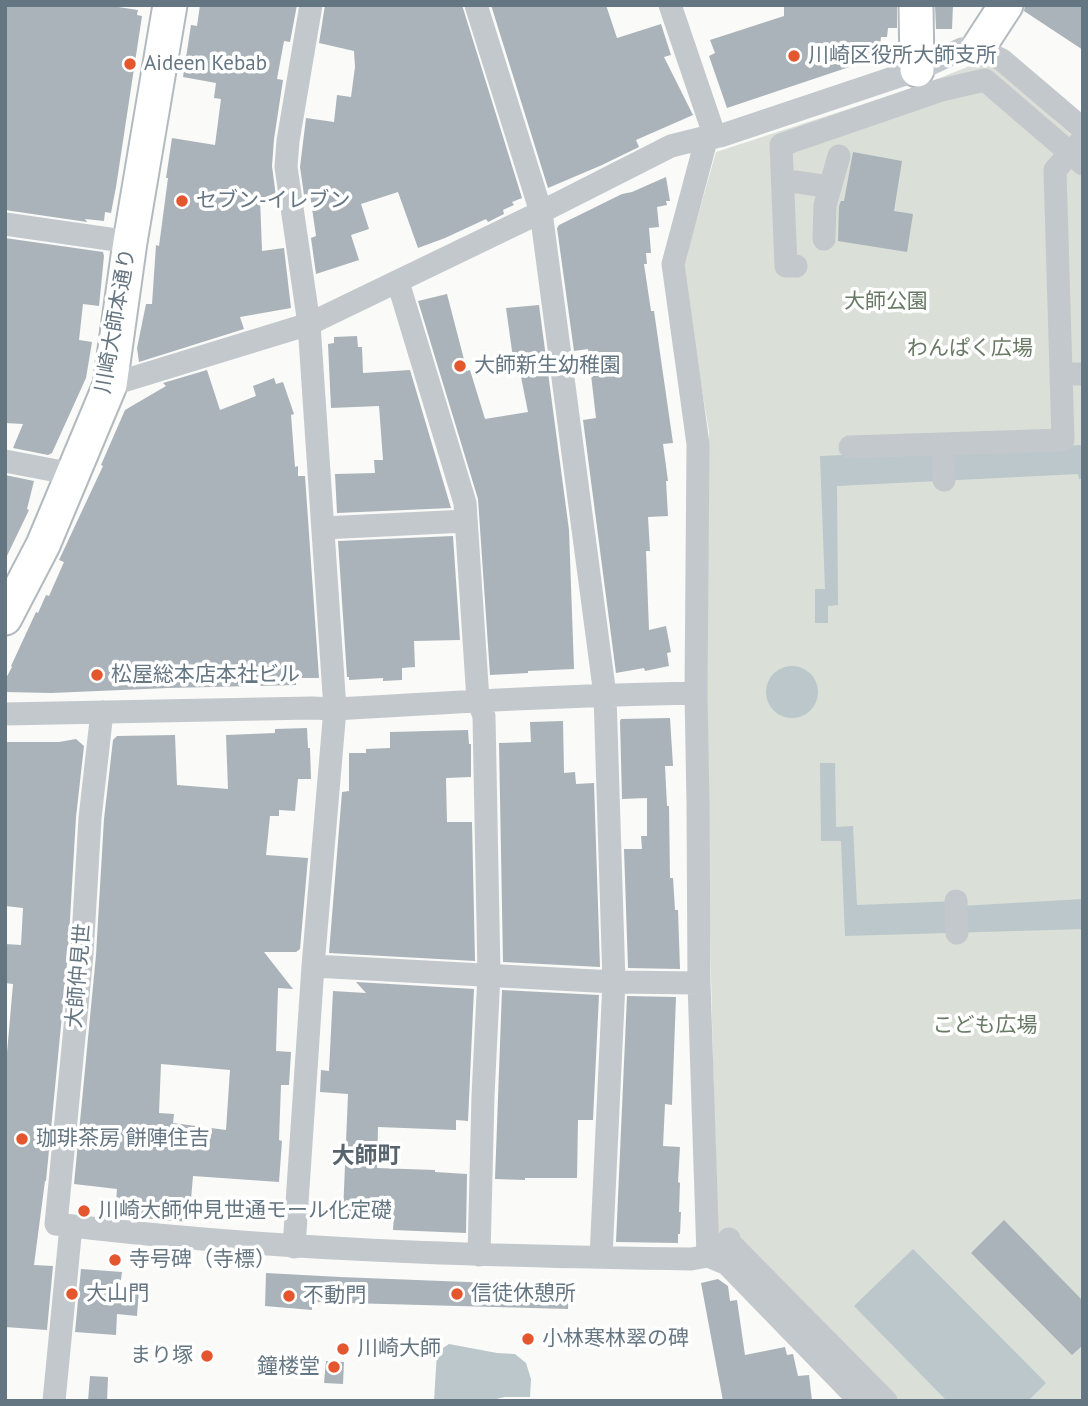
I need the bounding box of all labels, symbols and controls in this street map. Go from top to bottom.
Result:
place label: 川崎区役所大師支所 [808,43,997,69]
marker: 川崎区役所大師支所 [786,48,802,64]
place label: Aideen Kebab [144,51,267,77]
marker: Aideen Kebab [122,56,138,72]
place label: セブン-イレブン [196,188,351,214]
marker: セブン-イレブン [174,193,190,209]
street label: 川崎大師本通り [91,246,141,396]
park label: 大師公園 [844,289,928,315]
park label: わんぱく広場 [907,336,1033,362]
place label: 大師新生幼稚園 [474,353,621,379]
marker: 大師新生幼稚園 [452,358,468,374]
place label: 松屋総本店本社ビル [111,662,300,688]
marker: 松屋総本店本社ビル [89,667,105,683]
street label: 大師仲見世 [62,923,96,1029]
park label: こども広場 [933,1013,1037,1039]
place label: 珈琲茶房 餅陣住吉 [36,1126,210,1152]
marker: 珈琲茶房 餅陣住吉 [14,1131,30,1147]
district label: 大師町 [332,1142,400,1170]
place label: 川崎大師仲見世通モール化定礎 [98,1198,392,1224]
marker: 川崎大師仲見世通モール化定礎 [76,1203,92,1219]
place label: 寺号碑（寺標） [129,1247,276,1273]
marker: 寺号碑（寺標） [107,1252,123,1268]
place label: 大山門 [86,1281,149,1307]
place label: 信徒休憩所 [471,1281,576,1307]
place label: 不動門 [303,1283,366,1309]
marker: 大山門 [64,1286,80,1302]
marker: 信徒休憩所 [449,1286,465,1302]
marker: 不動門 [281,1288,297,1304]
place label: 小林寒林翠の碑 [542,1326,689,1352]
marker: 小林寒林翠の碑 [520,1331,536,1347]
place label: 川崎大師 [357,1336,441,1362]
marker: 川崎大師 [335,1341,351,1357]
place label: まり塚 [130,1343,193,1369]
marker: まり塚 [199,1348,215,1364]
place label: 鐘楼堂 [257,1354,320,1380]
marker: 鐘楼堂 [326,1359,342,1375]

